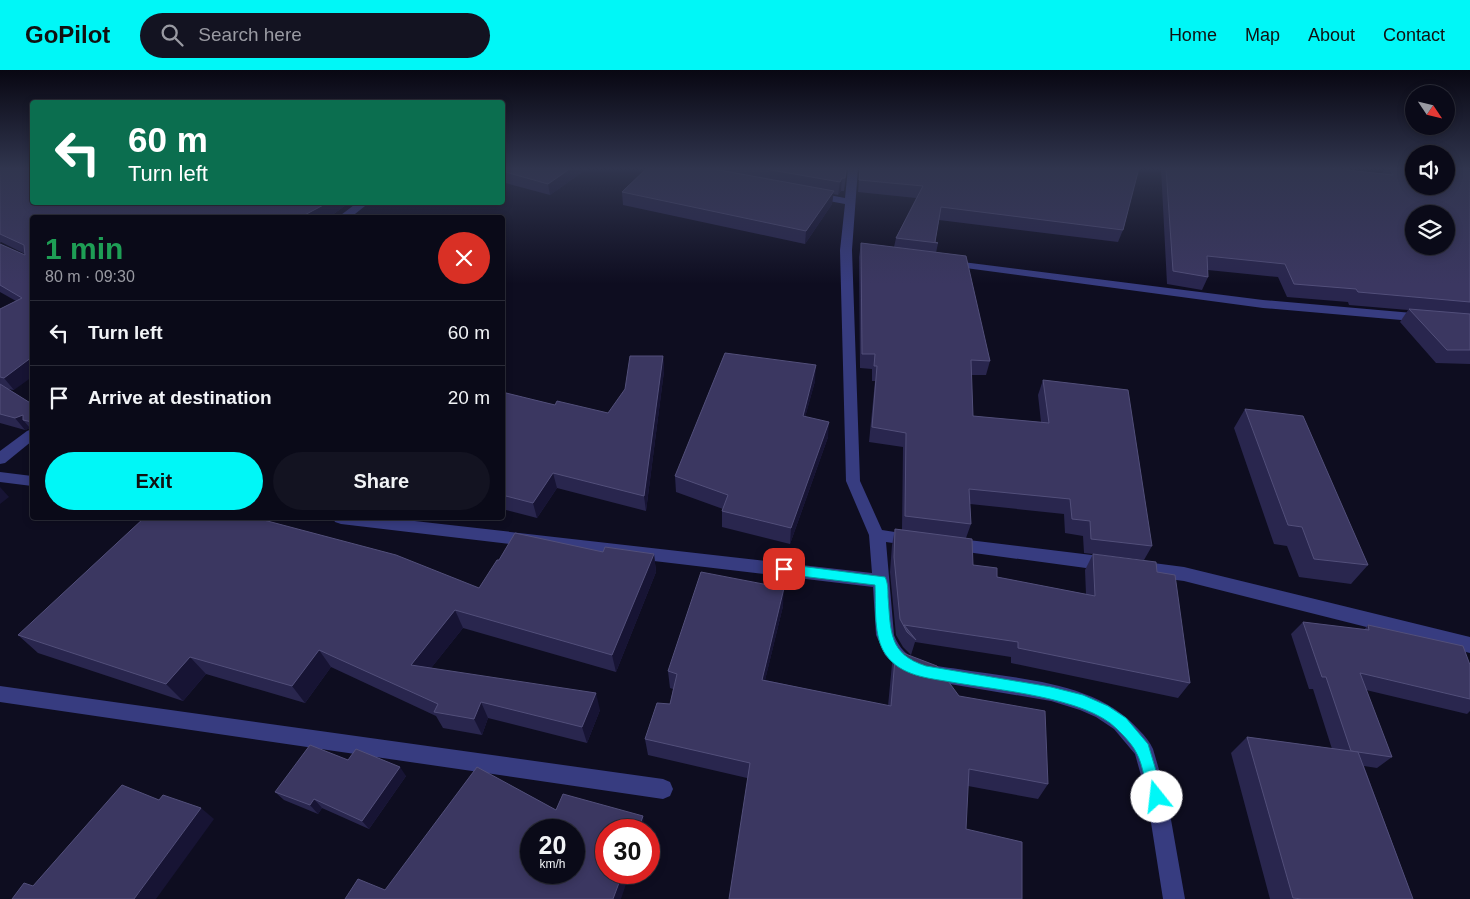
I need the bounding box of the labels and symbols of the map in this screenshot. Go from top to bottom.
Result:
north arrow [1405,85,1455,135]
pin [763,548,805,590]
position arrow [1130,770,1182,822]
speed limit sign: 30 [595,819,660,884]

